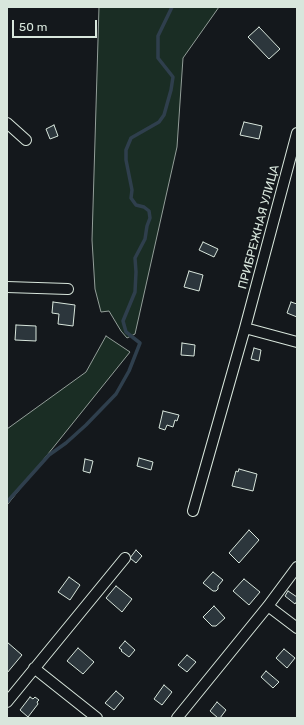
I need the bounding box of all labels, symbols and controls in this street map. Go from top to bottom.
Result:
scale bar [14,12,99,38]
text: 50 m [19,20,47,34]
street label: ПРИБРЕЖНАЯ УЛИЦА [235,163,283,291]

